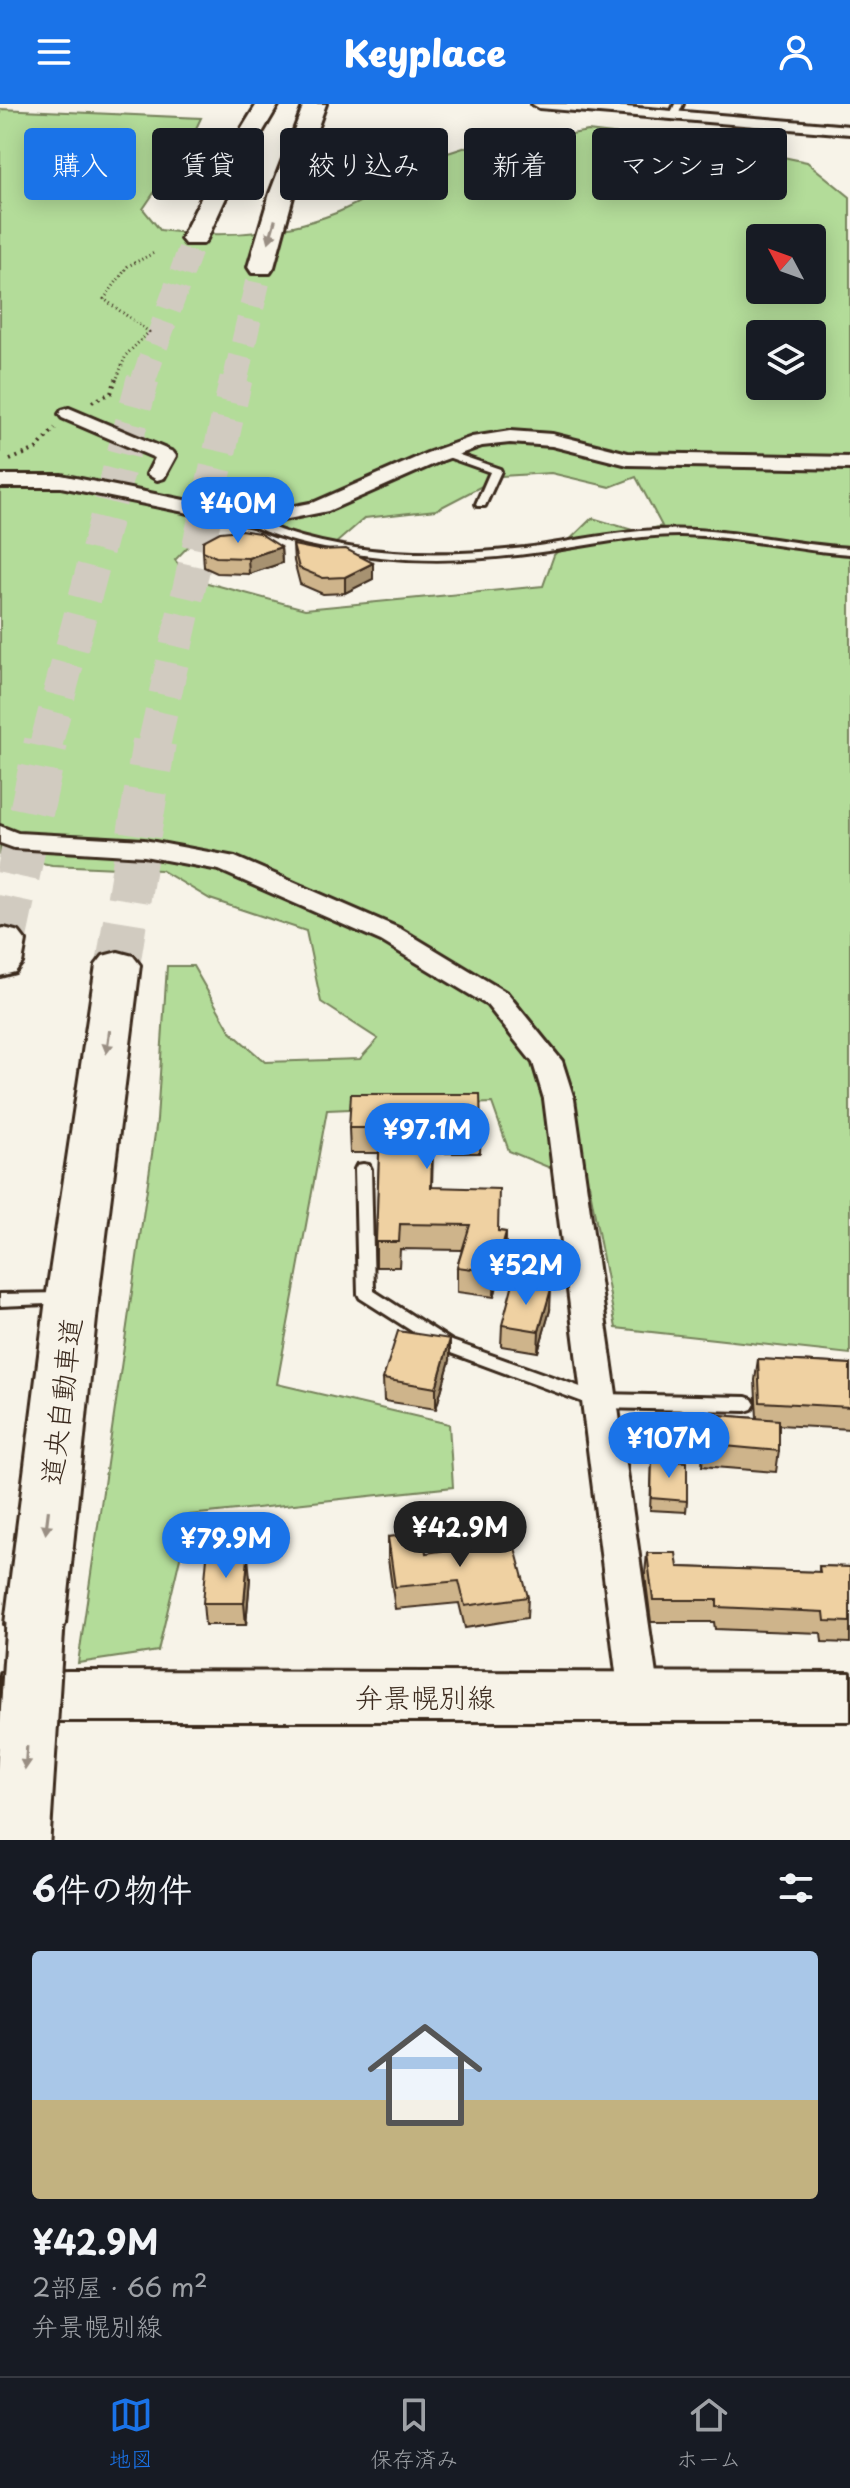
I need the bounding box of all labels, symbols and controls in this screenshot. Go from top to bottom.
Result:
text: Keyplace [344,25,506,79]
icon: menu [32,30,76,74]
icon: person [774,30,818,74]
chip: 購入 [24,128,136,200]
chip: 賃貸 [152,128,264,200]
chip: 絞り込み [280,128,448,200]
chip: 新着 [464,128,576,200]
chip: マンション [592,128,787,200]
one-way arrow [265,218,277,243]
north arrow [746,224,826,304]
map controls [746,224,826,400]
button: layers [746,320,826,400]
pin: ¥40M [191,477,285,545]
text: ¥40M [199,483,277,522]
one-way arrow [101,1030,114,1055]
pin: ¥97.1M [362,1103,492,1171]
text: ¥97.1M [383,1109,471,1148]
pin: ¥52M [479,1239,573,1307]
text: ¥52M [489,1245,563,1284]
street label: 道央自動車道 [28,1315,92,1487]
pin: ¥107M [613,1412,725,1480]
text: ¥107M [626,1418,712,1457]
pin: ¥42.9M [395,1501,525,1569]
text: ¥42.9M [412,1507,508,1546]
one-way arrow [40,1510,53,1535]
pin: ¥79.9M [161,1512,291,1580]
text: ¥79.9M [180,1518,272,1557]
street label: 弁景幌別線 [355,1675,495,1718]
one-way arrow [19,1746,32,1771]
text: 6件の物件 [32,1862,192,1914]
icon: filters [774,1866,818,1910]
icon: home [353,2003,497,2147]
text: ¥42.9M [32,2215,159,2267]
text: 2部屋 · 66 m² [32,2267,208,2306]
text: 弁景幌別線 [32,2306,162,2345]
tab: 地図 [109,2393,153,2474]
tab: 保存済み [370,2393,458,2474]
tab: ホーム [676,2393,741,2474]

